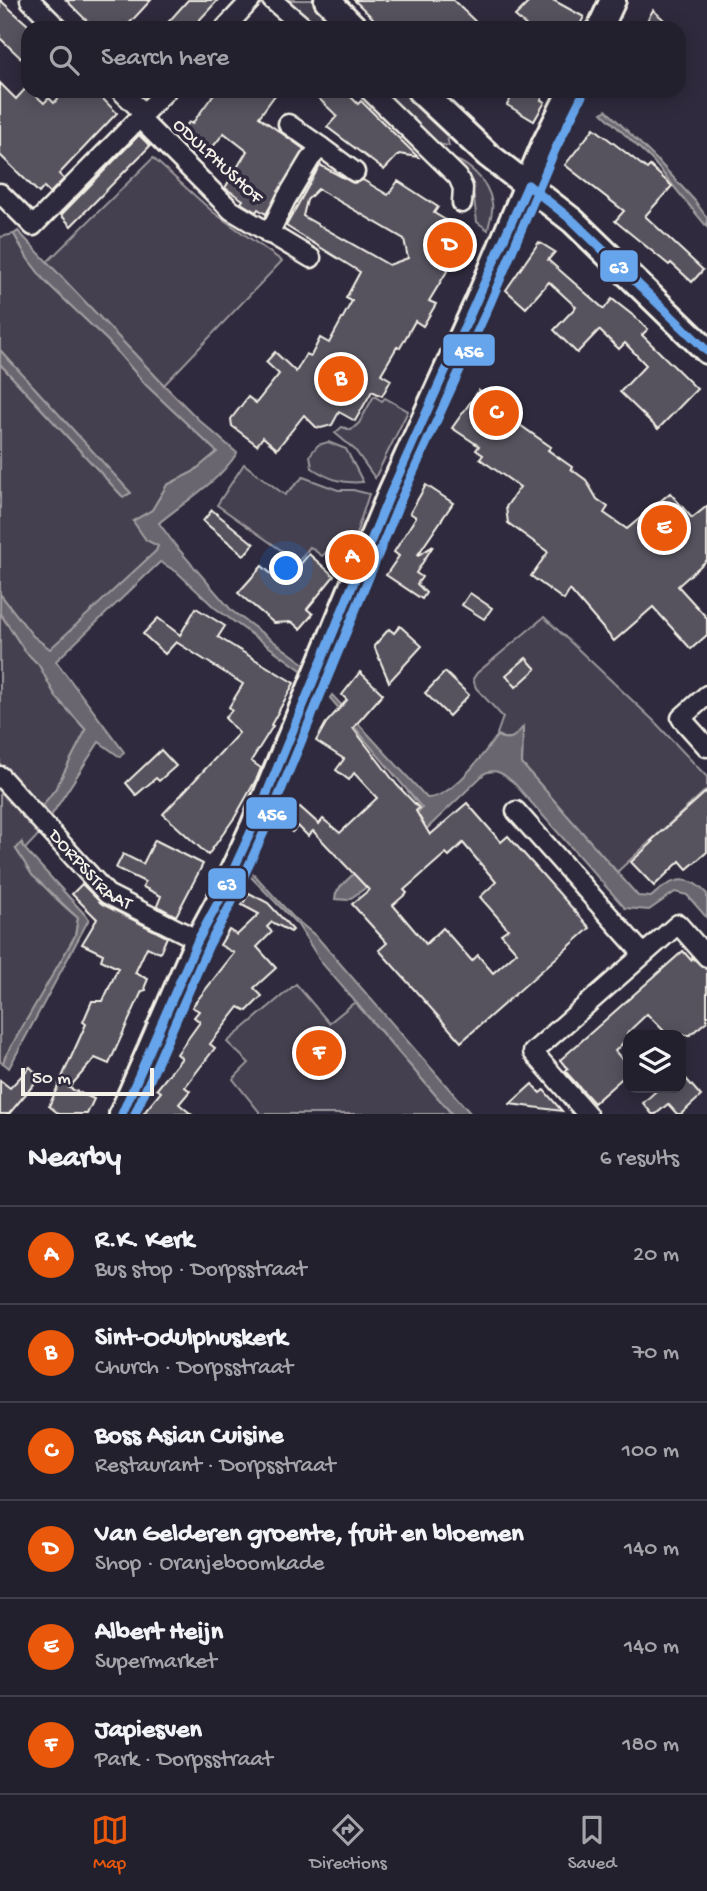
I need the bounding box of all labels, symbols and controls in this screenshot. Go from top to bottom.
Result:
search box [21,21,686,98]
icon: search [45,41,83,79]
text: Search here [101,44,229,75]
street label: ODULPHUSHOF [167,114,268,210]
pin: D [427,219,473,271]
line badge: 63 [599,249,639,283]
text: 63 [609,258,629,281]
line badge: 456 [442,333,496,367]
text: 456 [454,342,484,365]
pin: B [318,353,364,405]
pin: C [473,387,519,439]
pin: E [641,502,687,554]
pin: A [329,531,375,583]
your location [269,551,303,585]
line badge: 456 [245,796,298,830]
text: 456 [257,805,287,828]
street label: DORPSSTRAAT [42,823,136,916]
line badge: 63 [207,867,247,900]
text: 63 [217,875,237,898]
pin: F [296,1027,342,1079]
map controls [623,1030,686,1093]
button: layers [623,1030,686,1093]
scale bar [21,1065,154,1097]
text: 50 m [32,1068,71,1091]
text: Nearby [28,1142,121,1177]
text: 6 results [600,1146,679,1173]
text: R.K. Kerk [95,1226,194,1257]
text: A [44,1242,58,1269]
text: 20 m [633,1242,679,1269]
text: Bus stop · Dorpsstraat [95,1257,306,1284]
text: Sint-Odulphuskerk [95,1324,287,1355]
text: B [45,1340,57,1367]
text: 70 m [632,1340,679,1367]
text: Church · Dorpsstraat [95,1355,293,1382]
text: Boss Asian Cuisine [95,1422,284,1453]
text: C [45,1438,57,1465]
text: 100 m [622,1438,679,1465]
text: Restaurant · Dorpsstraat [95,1453,335,1480]
text: Van Gelderen groente, fruit en bloemen [95,1520,524,1551]
text: D [44,1536,59,1563]
text: 140 m [624,1536,679,1563]
text: Shop · Oranjeboomkade [95,1551,324,1578]
text: Albert Heijn [95,1618,223,1649]
text: E [44,1634,58,1661]
text: 140 m [624,1634,679,1661]
text: Supermarket [95,1649,217,1676]
text: Japiesven [95,1716,202,1747]
text: F [45,1732,57,1759]
text: 180 m [622,1732,679,1759]
text: Park · Dorpsstraat [95,1747,273,1774]
tab: Map [91,1811,129,1876]
tab: Directions [310,1811,387,1876]
tab: Saved [568,1811,616,1876]

